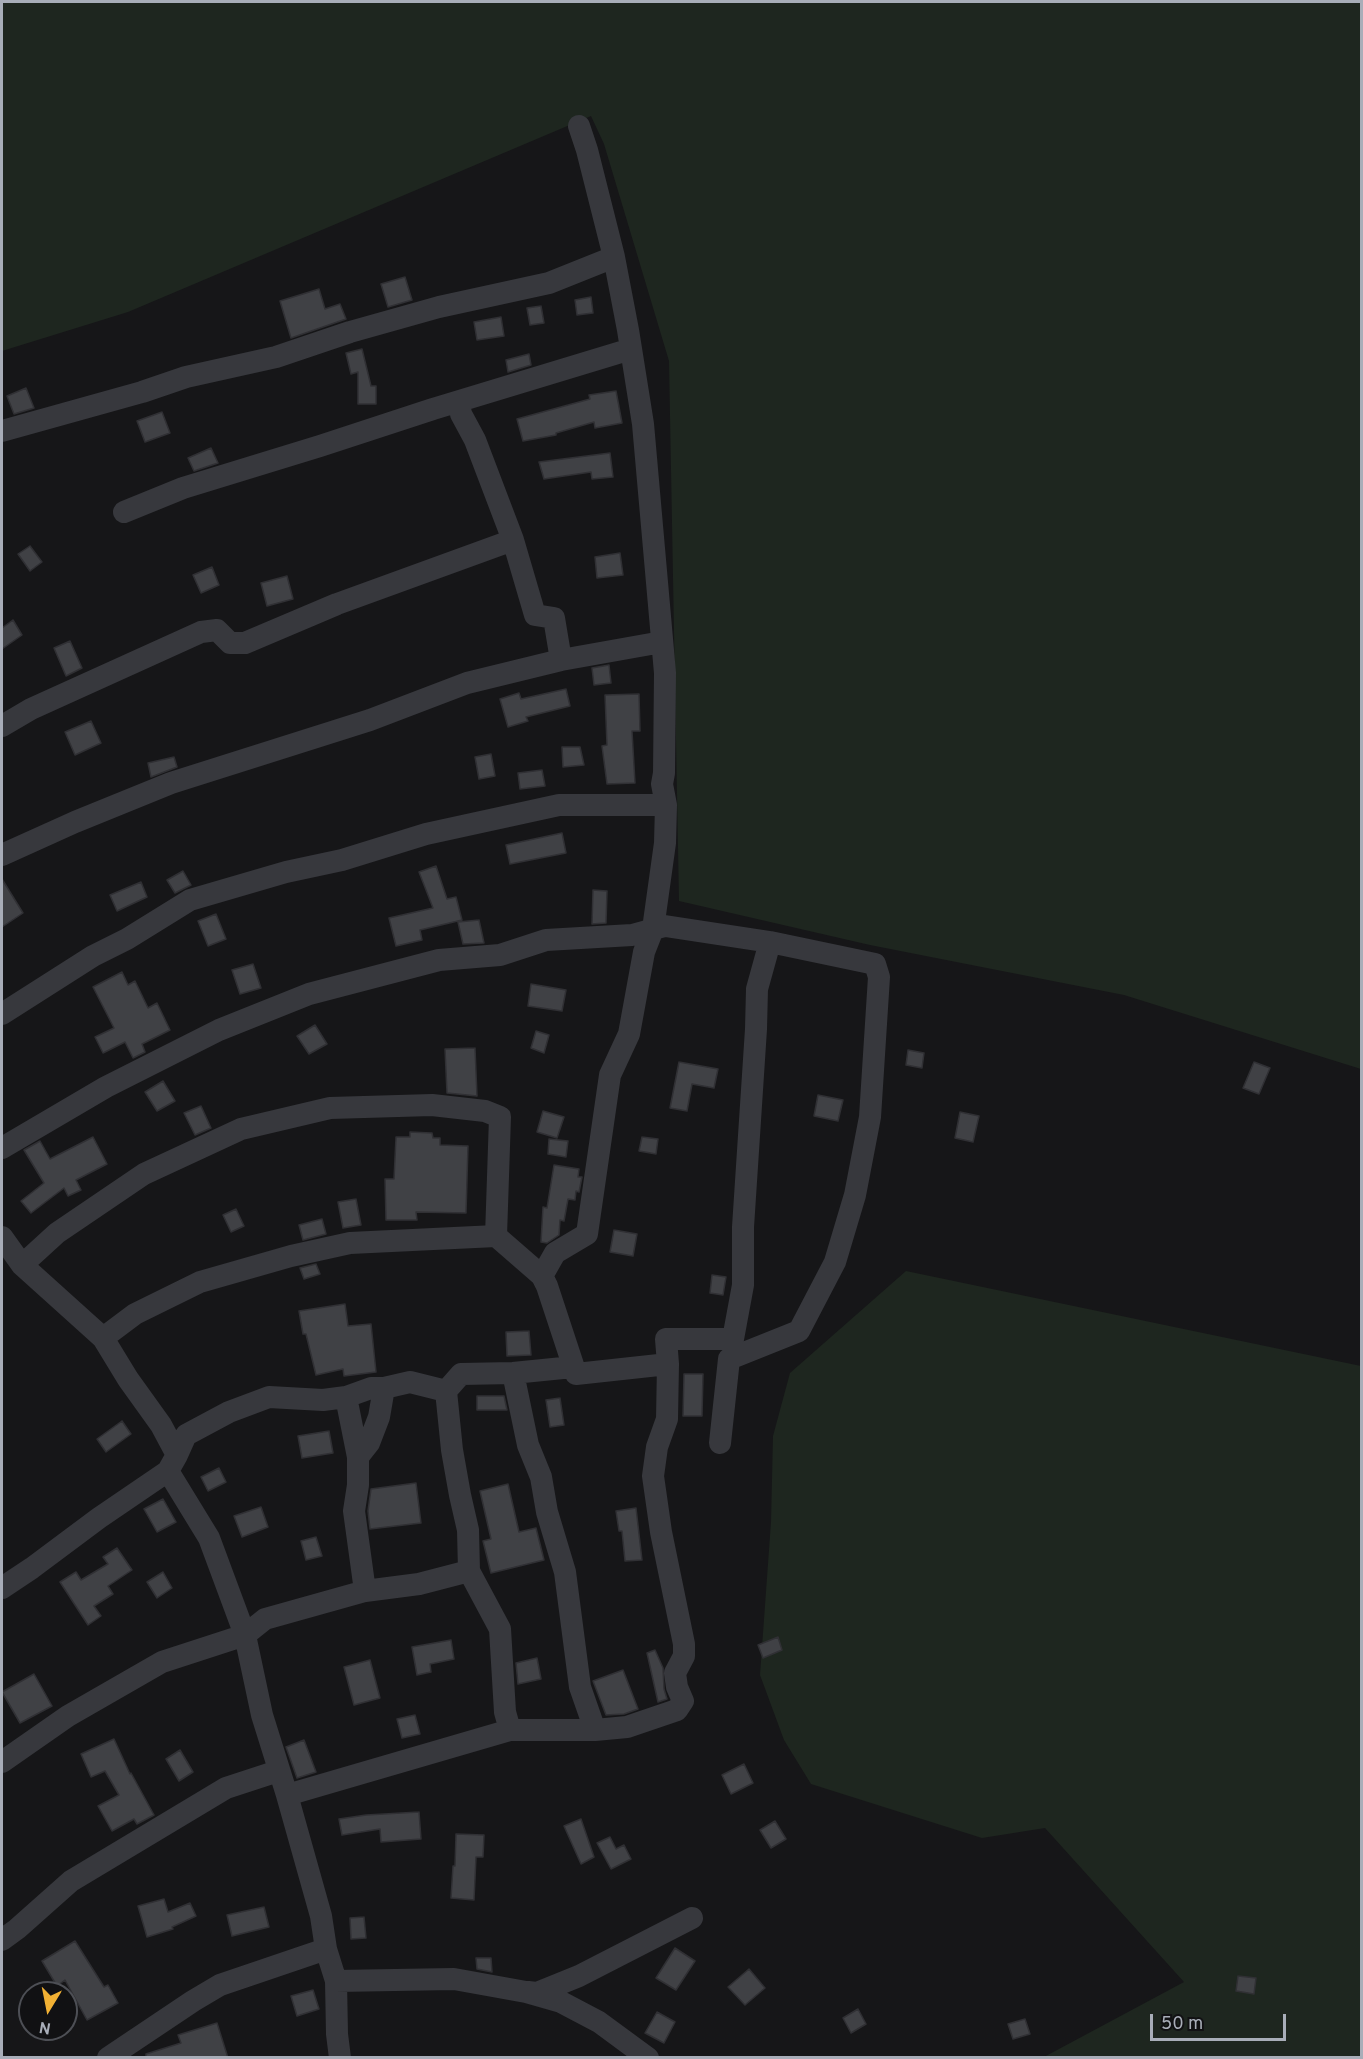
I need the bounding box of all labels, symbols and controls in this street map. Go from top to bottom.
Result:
north arrow [18,1981,78,2041]
scale bar [1153,2002,1290,2040]
text: 50 m [1161,2013,1203,2036]
text: N [38,2016,53,2038]

